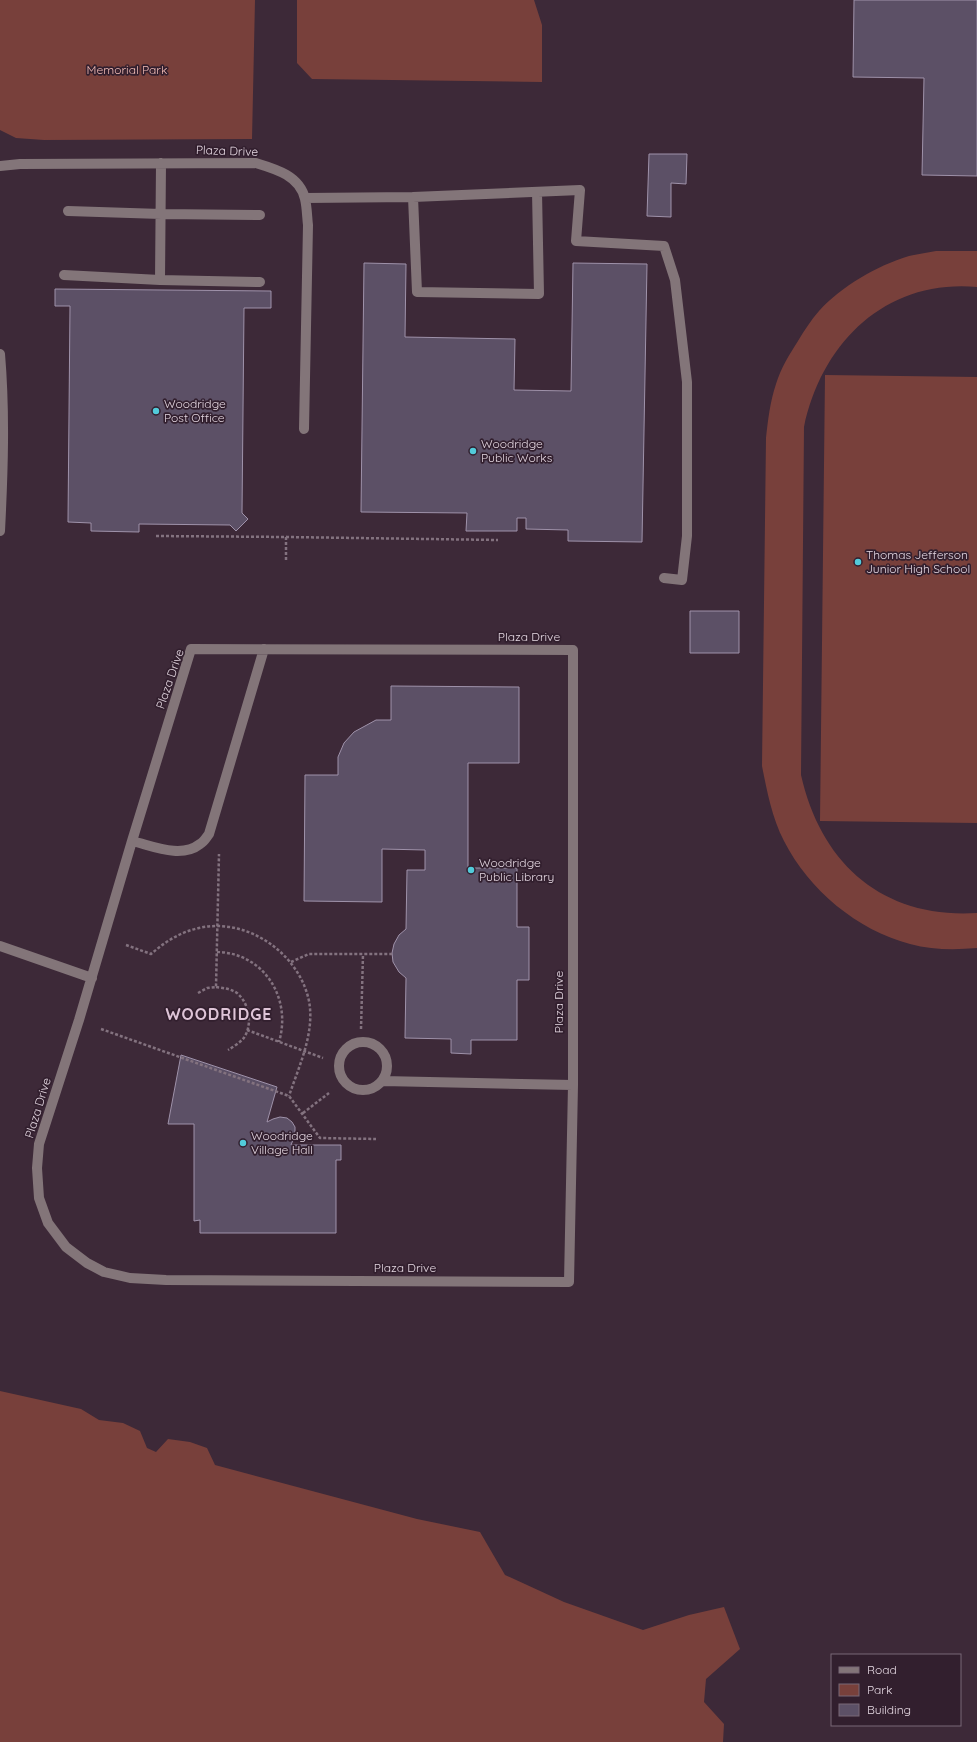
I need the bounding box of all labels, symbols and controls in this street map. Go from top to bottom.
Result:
park label: Memorial Park [87,62,167,77]
street label: Plaza Drive [196,142,259,159]
place label: Woodridge Post Office [164,396,226,425]
marker: Woodridge Post Office [151,406,161,416]
place label: Woodridge Public Works [481,436,553,465]
marker: Woodridge Public Works [468,446,478,456]
place label: Thomas Jefferson Junior High School [866,547,970,576]
marker: Thomas Jefferson Junior High School [853,557,863,567]
street label: Plaza Drive [498,629,560,644]
street label: Plaza Drive [152,647,187,711]
place label: Woodridge Public Library [479,855,554,884]
marker: Woodridge Public Library [466,865,476,875]
street label: Plaza Drive [551,971,566,1033]
district label: WOODRIDGE [166,1004,272,1024]
street label: Plaza Drive [21,1076,54,1140]
place label: Woodridge Village Hall [251,1128,313,1157]
marker: Woodridge Village Hall [238,1138,248,1148]
street label: Plaza Drive [374,1260,436,1275]
legend [831,1654,961,1726]
text: Road [867,1662,897,1677]
text: Park [867,1682,892,1697]
text: Building [867,1702,911,1717]

